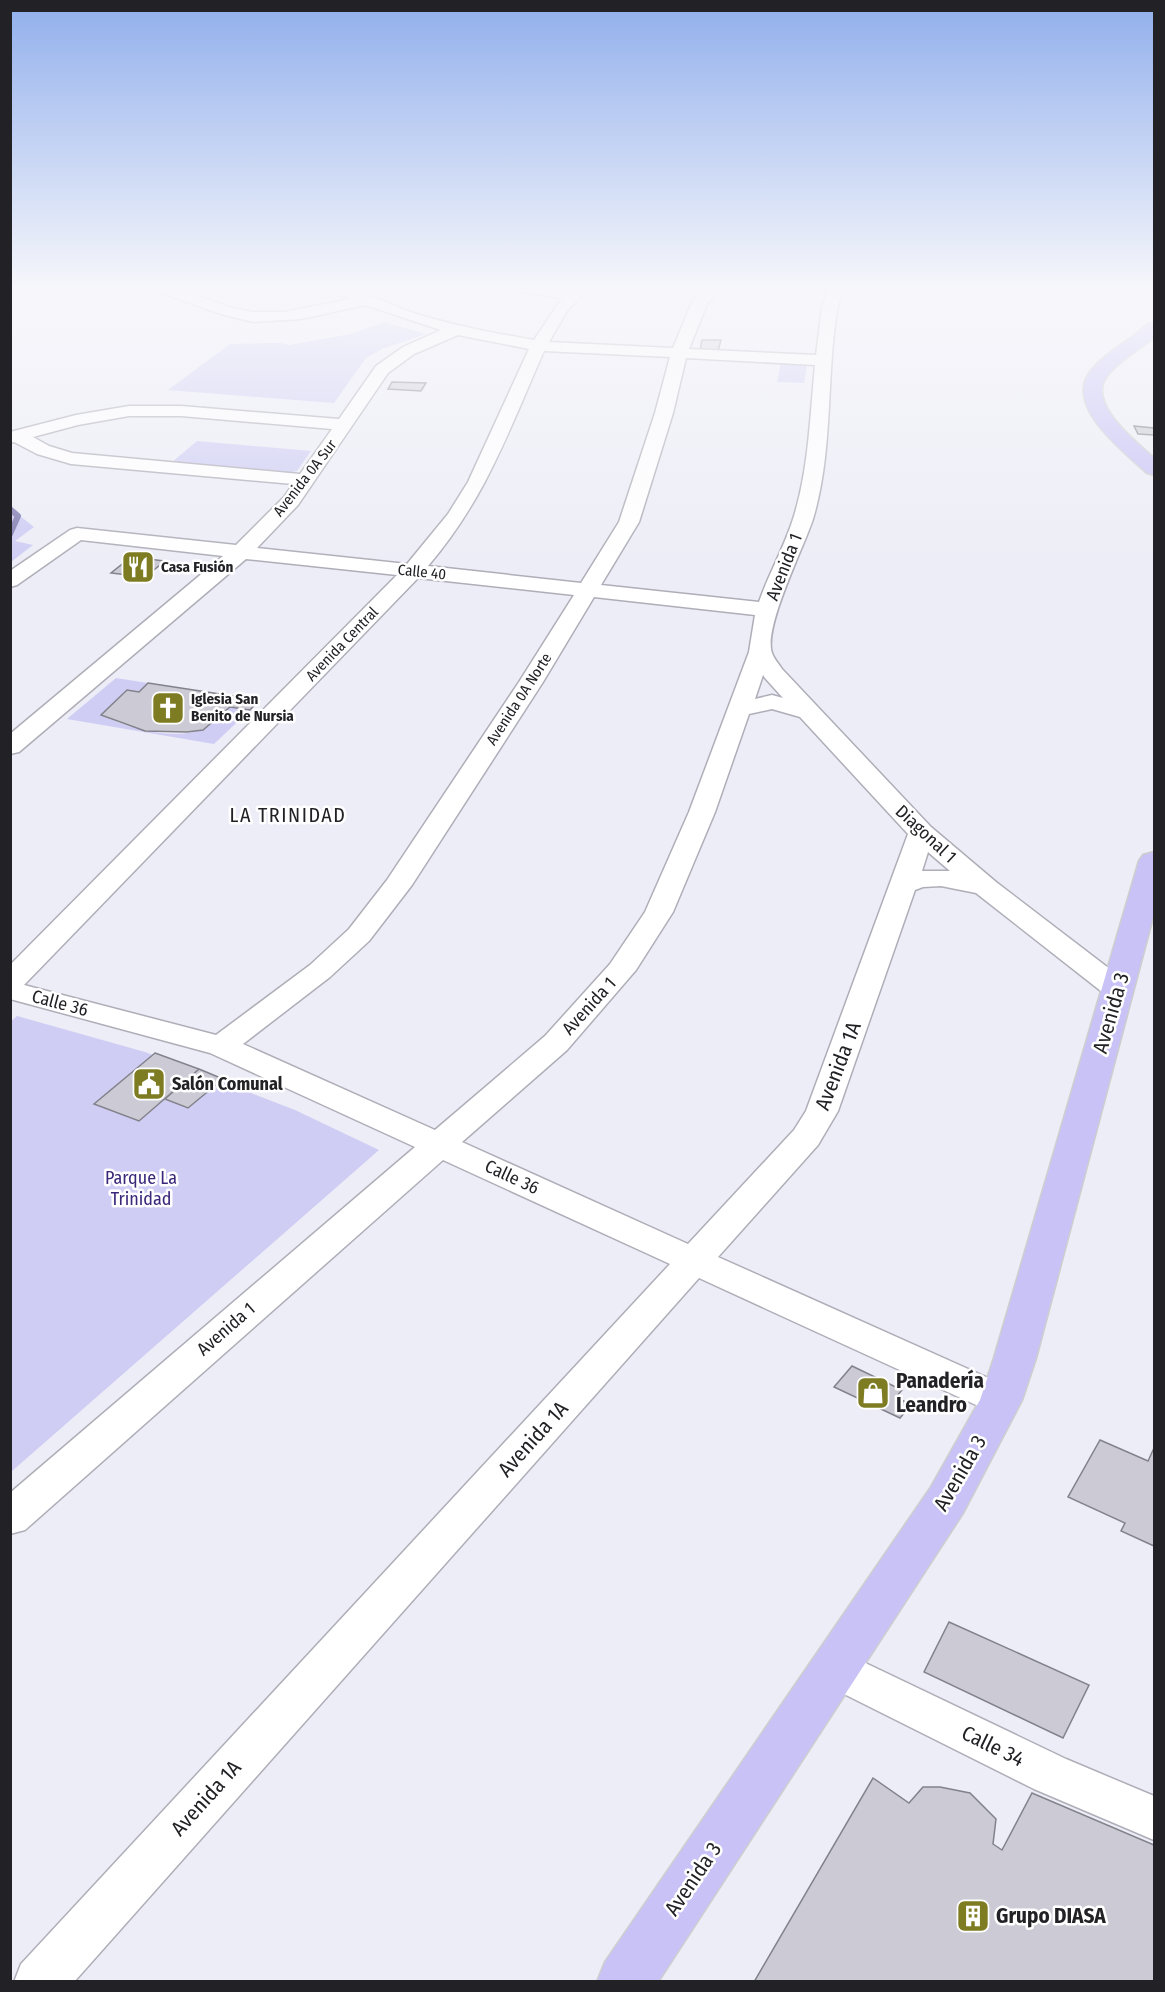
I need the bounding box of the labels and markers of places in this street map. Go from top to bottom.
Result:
restaurant icon: Casa Fusión [120,549,156,585]
place label: Casa Fusión [161,558,233,576]
church icon: Iglesia San Benito de Nursia [150,690,186,726]
place label: Iglesia San Benito de Nursia [191,690,294,725]
public building icon: Salón Comunal [131,1066,167,1102]
place label: Salón Comunal [172,1073,283,1095]
place label: Panadería Leandro [896,1368,984,1418]
shop icon: Panadería Leandro [855,1375,891,1411]
building icon: Grupo DIASA [955,1898,991,1934]
place label: Grupo DIASA [996,1903,1106,1929]

